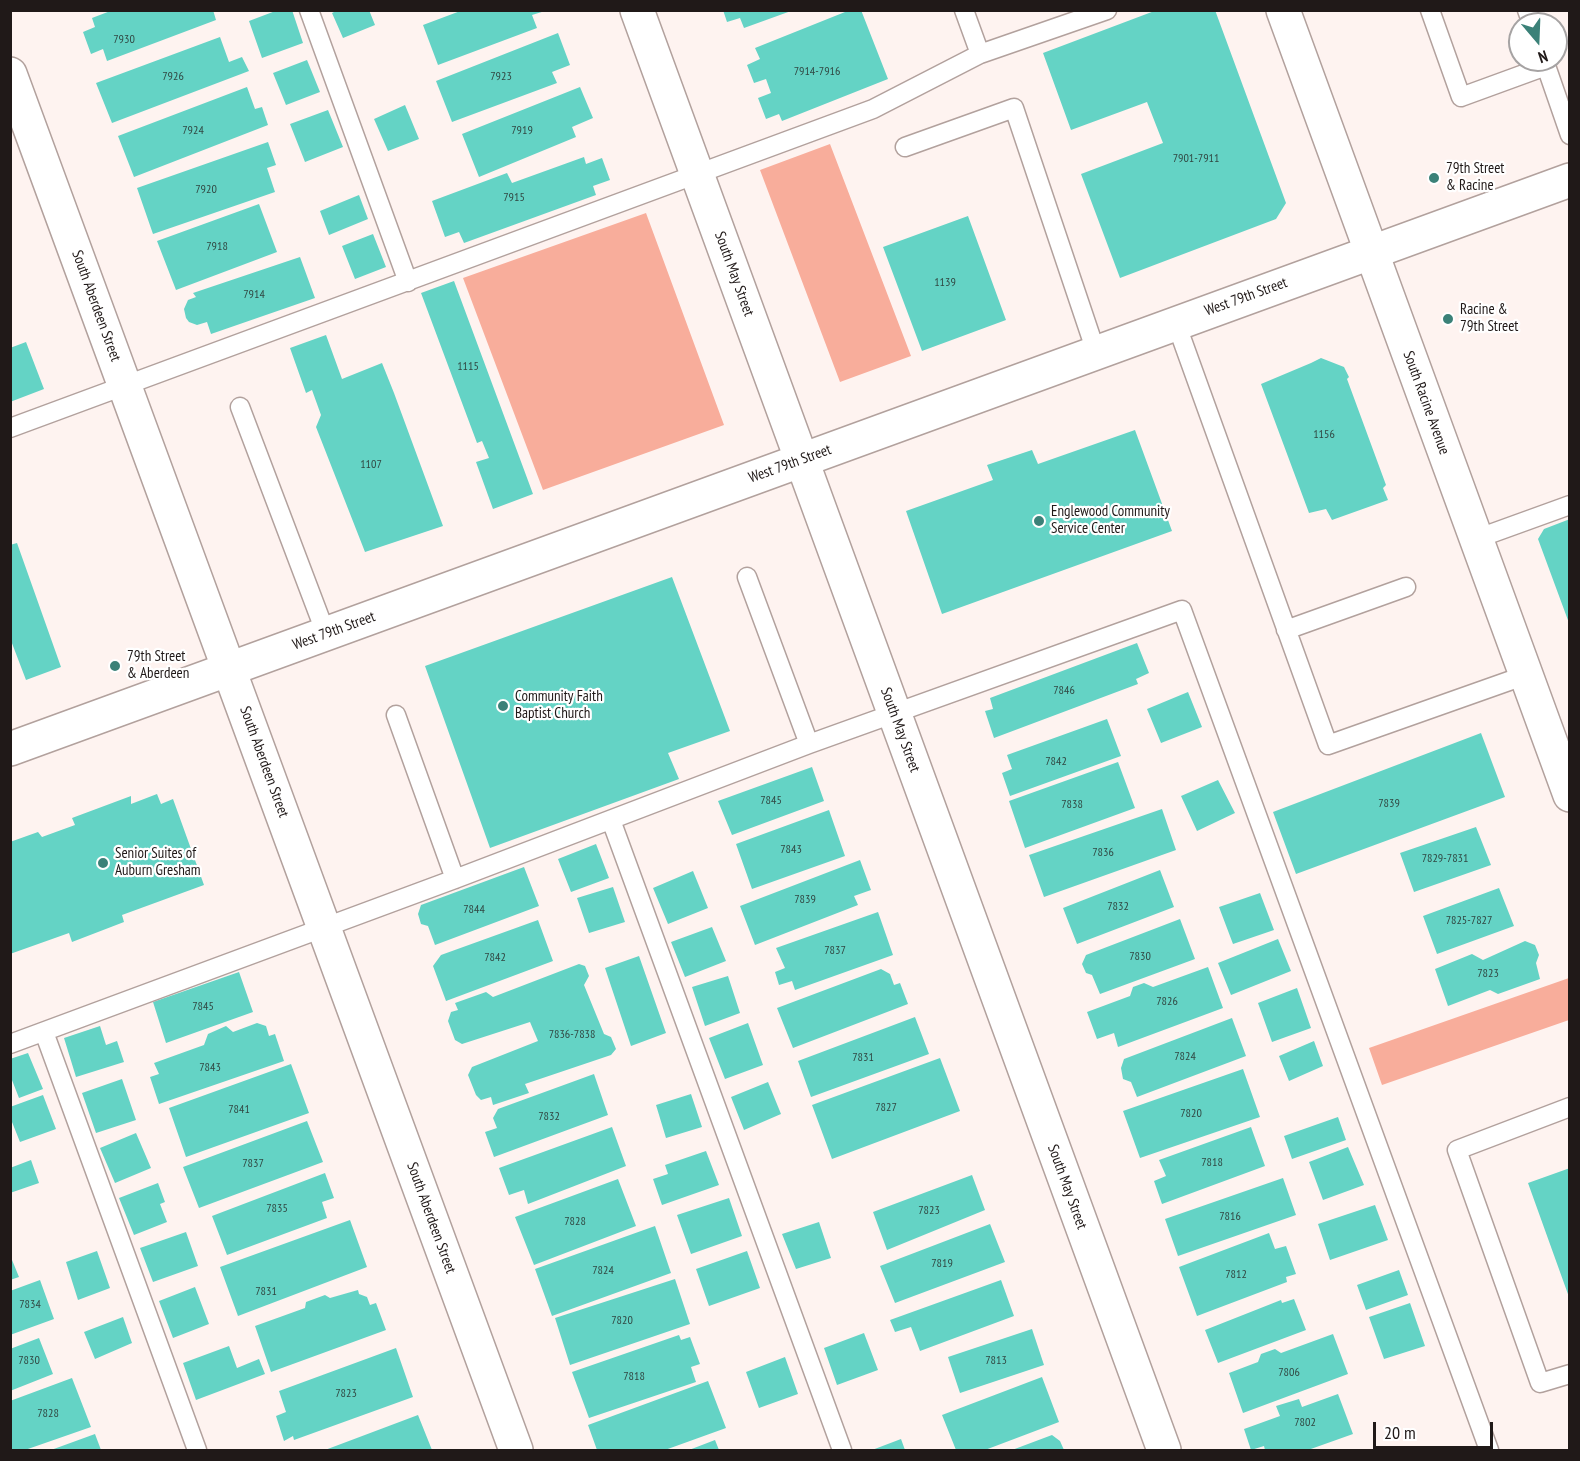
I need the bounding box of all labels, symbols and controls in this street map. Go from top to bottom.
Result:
north arrow [1508,12,1568,72]
house number: 7930 [113,33,135,47]
text: N [1536,46,1551,68]
house number: 7914-7916 [794,65,840,79]
house number: 7926 [162,70,184,84]
house number: 7923 [490,70,512,84]
house number: 7924 [182,124,204,138]
house number: 7919 [511,124,533,138]
house number: 7901-7911 [1173,152,1219,166]
place label: 79th Street & Racine [1446,160,1504,195]
marker: 79th Street & Racine [1427,171,1441,185]
house number: 7920 [195,183,217,197]
house number: 7915 [503,191,525,205]
street label: South May Street [710,229,758,319]
house number: 7918 [206,240,228,254]
street label: South Aberdeen Street [68,248,124,364]
street label: West 79th Street [1202,274,1290,320]
house number: 1139 [934,276,956,290]
house number: 7914 [243,288,265,302]
place label: Racine & 79th Street [1460,301,1518,336]
marker: Racine & 79th Street [1441,312,1455,326]
street label: South Racine Avenue [1399,349,1453,457]
house number: 1115 [457,360,479,374]
house number: 1156 [1313,428,1335,442]
street label: West 79th Street [746,441,834,487]
house number: 1107 [360,458,382,472]
place label: Englewood Community Service Center [1051,503,1170,538]
marker: Englewood Community Service Center [1032,514,1046,528]
street label: West 79th Street [290,608,378,654]
place label: 79th Street & Aberdeen [127,648,189,683]
marker: 79th Street & Aberdeen [108,659,122,673]
house number: 7846 [1053,684,1075,698]
street label: South May Street [876,685,924,775]
place label: Community Faith Baptist Church [515,688,603,723]
marker: Community Faith Baptist Church [496,699,510,713]
street label: South Aberdeen Street [236,704,292,820]
house number: 7842 [1045,755,1067,769]
house number: 7845 [760,794,782,808]
house number: 7839 [1378,797,1400,811]
house number: 7838 [1061,798,1083,812]
house number: 7843 [780,843,802,857]
place label: Senior Suites of Auburn Gresham [115,845,201,880]
house number: 7836 [1092,846,1114,860]
house number: 7829-7831 [1422,852,1468,866]
marker: Senior Suites of Auburn Gresham [96,856,110,870]
house number: 7839 [794,893,816,907]
house number: 7832 [1107,900,1129,914]
house number: 7844 [463,903,485,917]
house number: 7825-7827 [1446,914,1492,928]
house number: 7837 [824,944,846,958]
house number: 7830 [1129,950,1151,964]
house number: 7842 [484,951,506,965]
house number: 7823 [1477,967,1499,981]
house number: 7826 [1156,995,1178,1009]
house number: 7845 [192,1000,214,1014]
house number: 7836-7838 [549,1028,595,1042]
house number: 7824 [1174,1050,1196,1064]
house number: 7831 [852,1051,874,1065]
house number: 7843 [199,1061,221,1075]
house number: 7827 [875,1101,897,1115]
house number: 7841 [228,1103,250,1117]
house number: 7820 [1180,1107,1202,1121]
house number: 7832 [538,1110,560,1124]
street label: South May Street [1043,1142,1091,1232]
house number: 7818 [1201,1156,1223,1170]
house number: 7837 [242,1157,264,1171]
street label: South Aberdeen Street [403,1160,459,1276]
house number: 7835 [266,1202,288,1216]
house number: 7823 [918,1204,940,1218]
house number: 7816 [1219,1210,1241,1224]
house number: 7828 [564,1215,586,1229]
house number: 7819 [931,1257,953,1271]
house number: 7824 [592,1264,614,1278]
house number: 7812 [1225,1268,1247,1282]
house number: 7831 [255,1285,277,1299]
house number: 7834 [19,1298,41,1312]
house number: 7820 [611,1314,633,1328]
house number: 7830 [18,1354,40,1368]
house number: 7813 [985,1354,1007,1368]
house number: 7806 [1278,1366,1300,1380]
house number: 7818 [623,1370,645,1384]
house number: 7823 [335,1387,357,1401]
house number: 7828 [37,1407,59,1421]
scale bar [1376,1410,1496,1448]
house number: 7802 [1294,1416,1316,1430]
text: 20 m [1384,1421,1416,1444]

